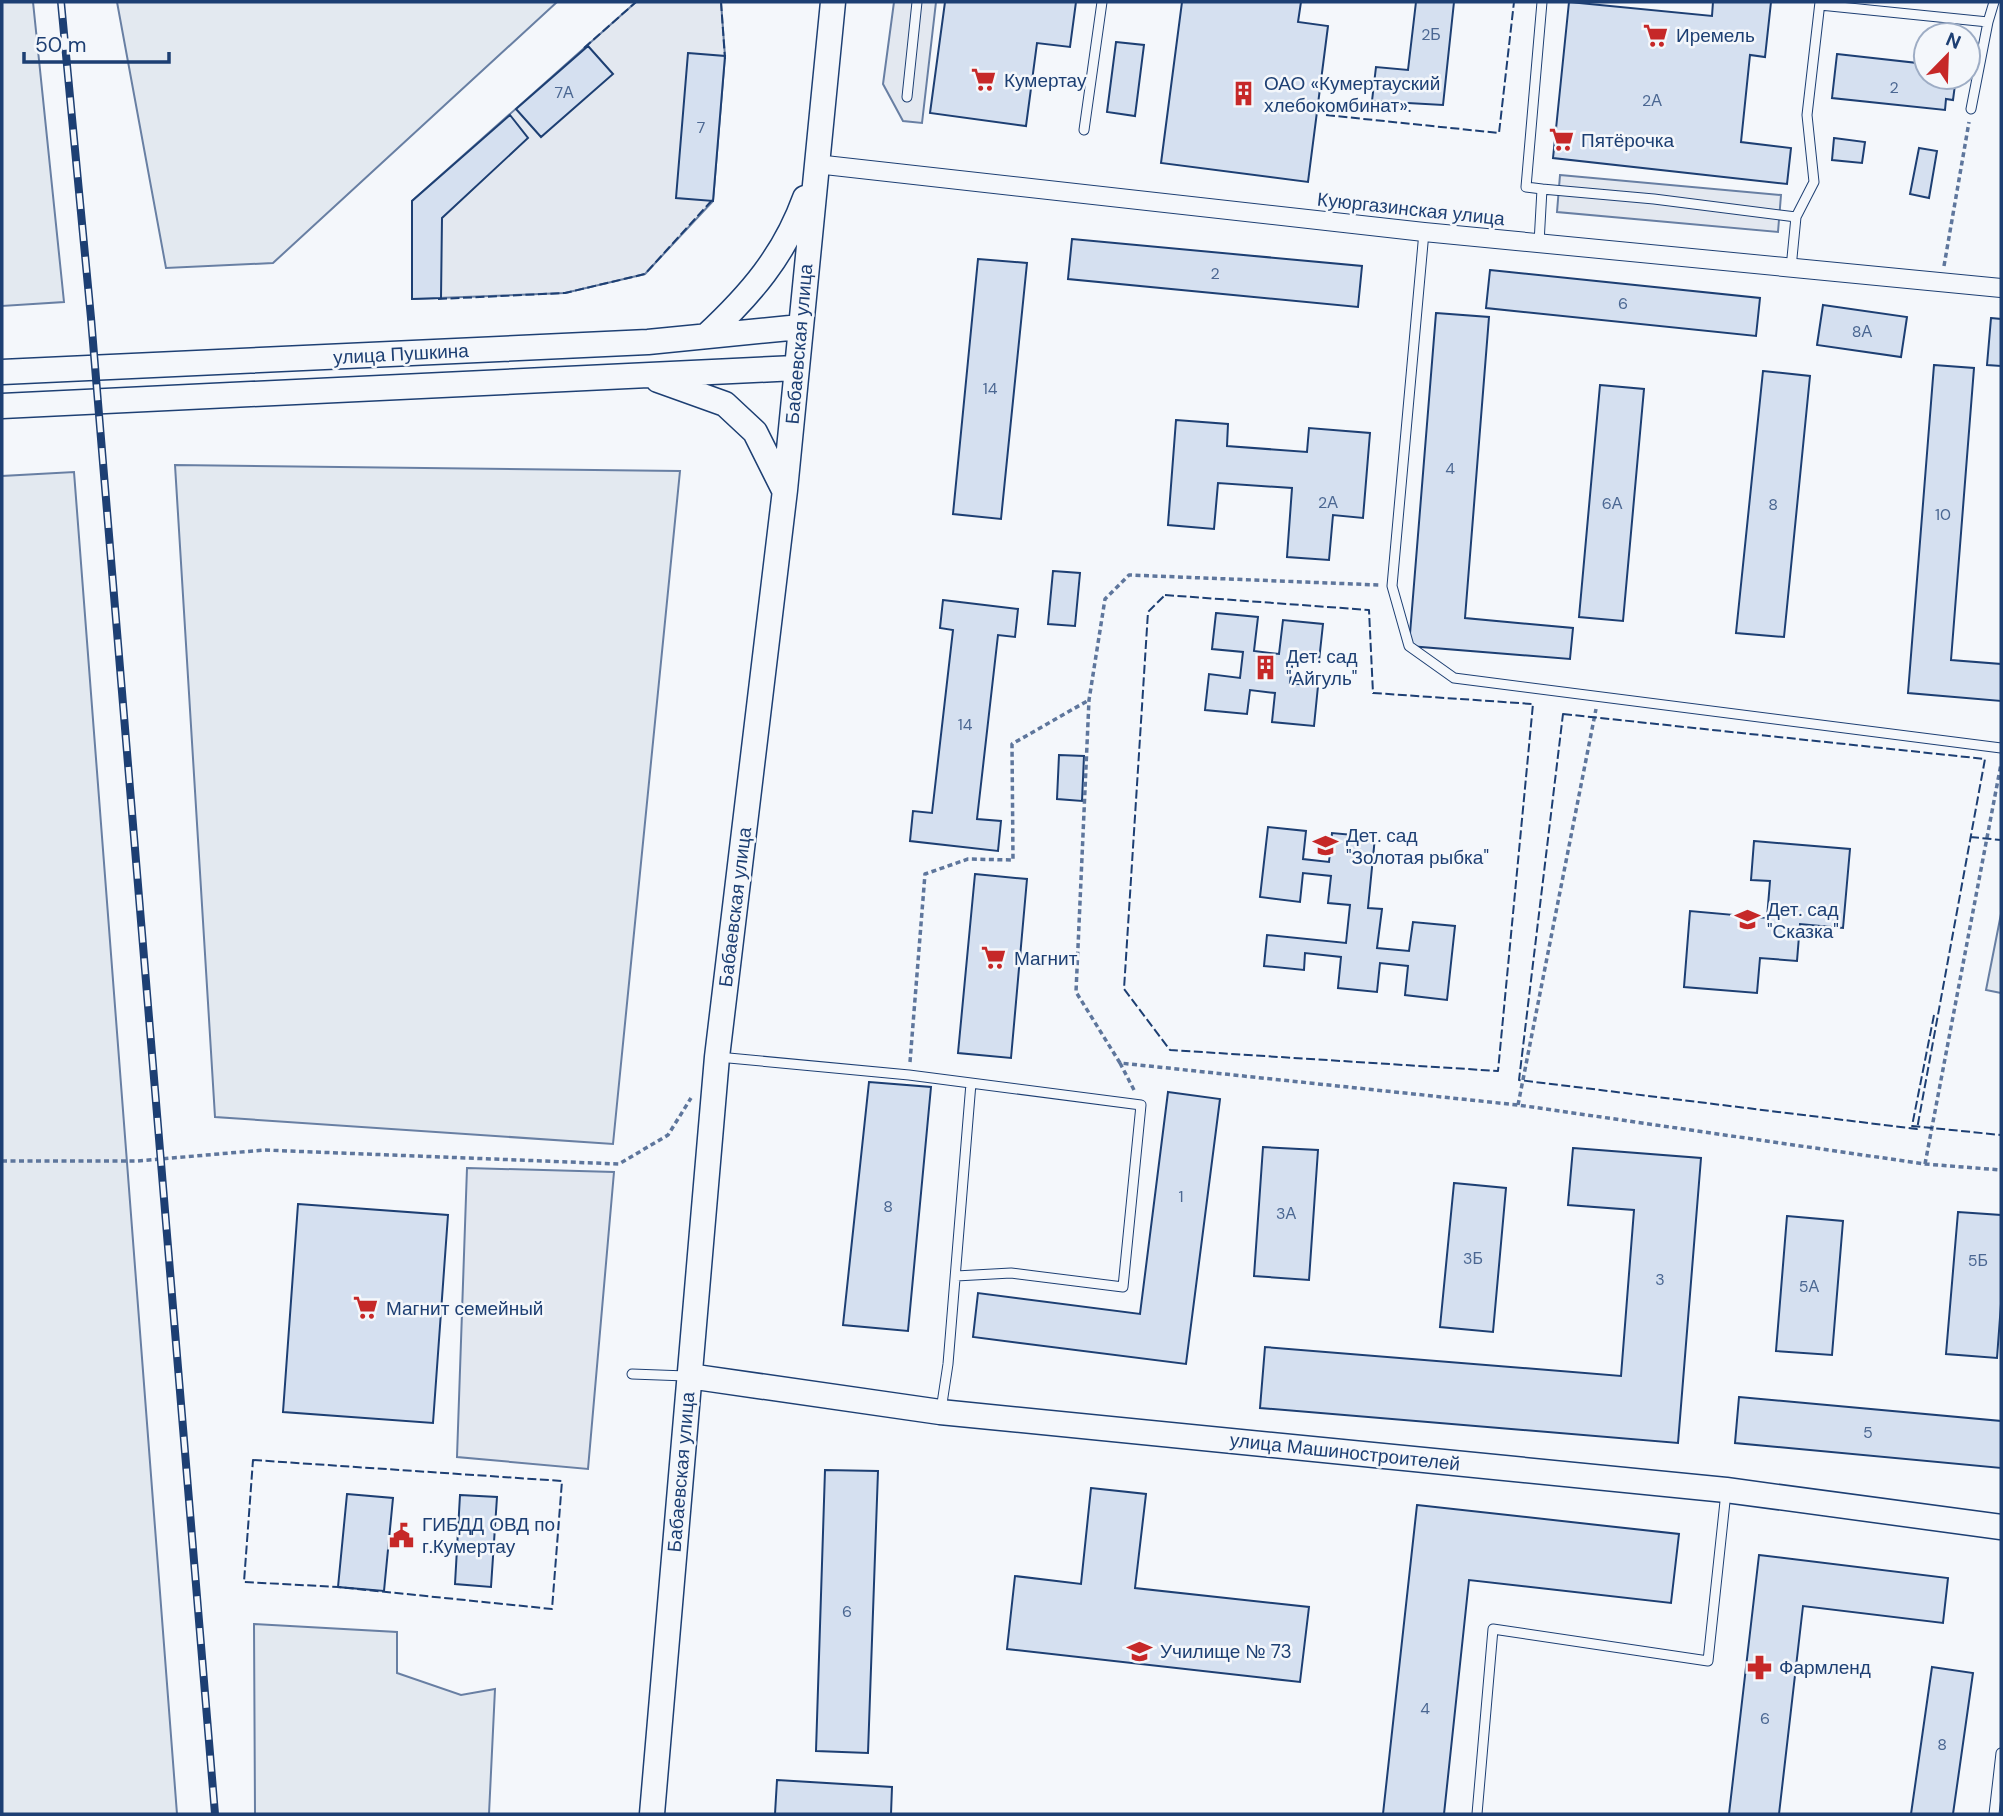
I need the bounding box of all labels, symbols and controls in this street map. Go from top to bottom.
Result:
scale bar [24,21,170,65]
supermarket icon: Иремель [1642,21,1670,49]
north arrow [1912,21,1982,91]
place label: Иремель [1676,23,1755,48]
house number: 2Б [1421,24,1441,45]
text: N [1942,27,1965,55]
text: 50 m [35,31,86,59]
supermarket icon: Кумертау [970,66,998,94]
place label: Кумертау [1004,68,1087,93]
place label: ОАО «Кумертауский хлебокомбинат». [1264,71,1440,118]
house number: 2 [1889,77,1899,98]
building icon: ОАО «Кумертауский хлебокомбинат». [1230,80,1258,108]
house number: 7А [554,82,574,103]
house number: 2А [1642,90,1662,111]
house number: 7 [697,117,705,138]
supermarket icon: Пятёрочка [1547,126,1575,154]
place label: Пятёрочка [1581,128,1675,153]
street label: Куюргазинская улица [1316,187,1506,231]
street label: Бабаевская улица [780,262,819,425]
house number: 2 [1210,263,1220,284]
house number: 6 [1618,293,1628,314]
house number: 8А [1852,321,1873,342]
street label: улица Пушкина [333,338,470,370]
house number: 14 [983,378,998,399]
house number: 4 [1445,458,1455,479]
house number: 2А [1318,492,1338,513]
house number: 6А [1602,493,1623,514]
house number: 8 [1768,494,1778,515]
house number: 10 [1935,504,1951,525]
place label: Дет. сад "Айгуль" [1286,644,1357,691]
building icon: Дет. сад "Айгуль" [1252,653,1280,681]
house number: 14 [958,714,973,735]
place label: Дет. сад "Золотая рыбка" [1346,823,1489,870]
street label: Бабаевская улица [713,825,757,988]
school or university icon: Дет. сад "Золотая рыбка" [1312,832,1340,860]
place label: Дет. сад "Сказка" [1767,897,1839,944]
school or university icon: Дет. сад "Сказка" [1733,906,1761,934]
supermarket icon: Магнит [980,944,1008,972]
place label: Магнит [1014,946,1078,971]
house number: 1 [1179,1186,1184,1207]
house number: 8 [883,1196,893,1217]
house number: 3А [1276,1203,1296,1224]
house number: 3Б [1463,1248,1483,1269]
house number: 5Б [1968,1250,1988,1271]
house number: 3 [1655,1269,1665,1290]
house number: 5А [1799,1276,1820,1297]
supermarket icon: Магнит семейный [352,1294,380,1322]
place label: Магнит семейный [386,1296,543,1321]
street label: Бабаевская улица [662,1390,701,1553]
house number: 5 [1863,1422,1873,1443]
street label: улица Машиностроителей [1229,1427,1461,1477]
place label: ГИБДД ОВД по г.Кумертау [422,1512,555,1559]
public building icon: ГИБДД ОВД по г.Кумертау [388,1521,416,1549]
house number: 6 [842,1601,852,1622]
school or university icon: Училище № 73 [1126,1637,1154,1665]
place label: Училище № 73 [1160,1639,1292,1664]
pharmacy icon: Фармленд [1745,1653,1773,1681]
place label: Фармленд [1779,1655,1871,1680]
house number: 4 [1420,1698,1430,1719]
house number: 6 [1760,1708,1770,1729]
house number: 8 [1937,1734,1947,1755]

